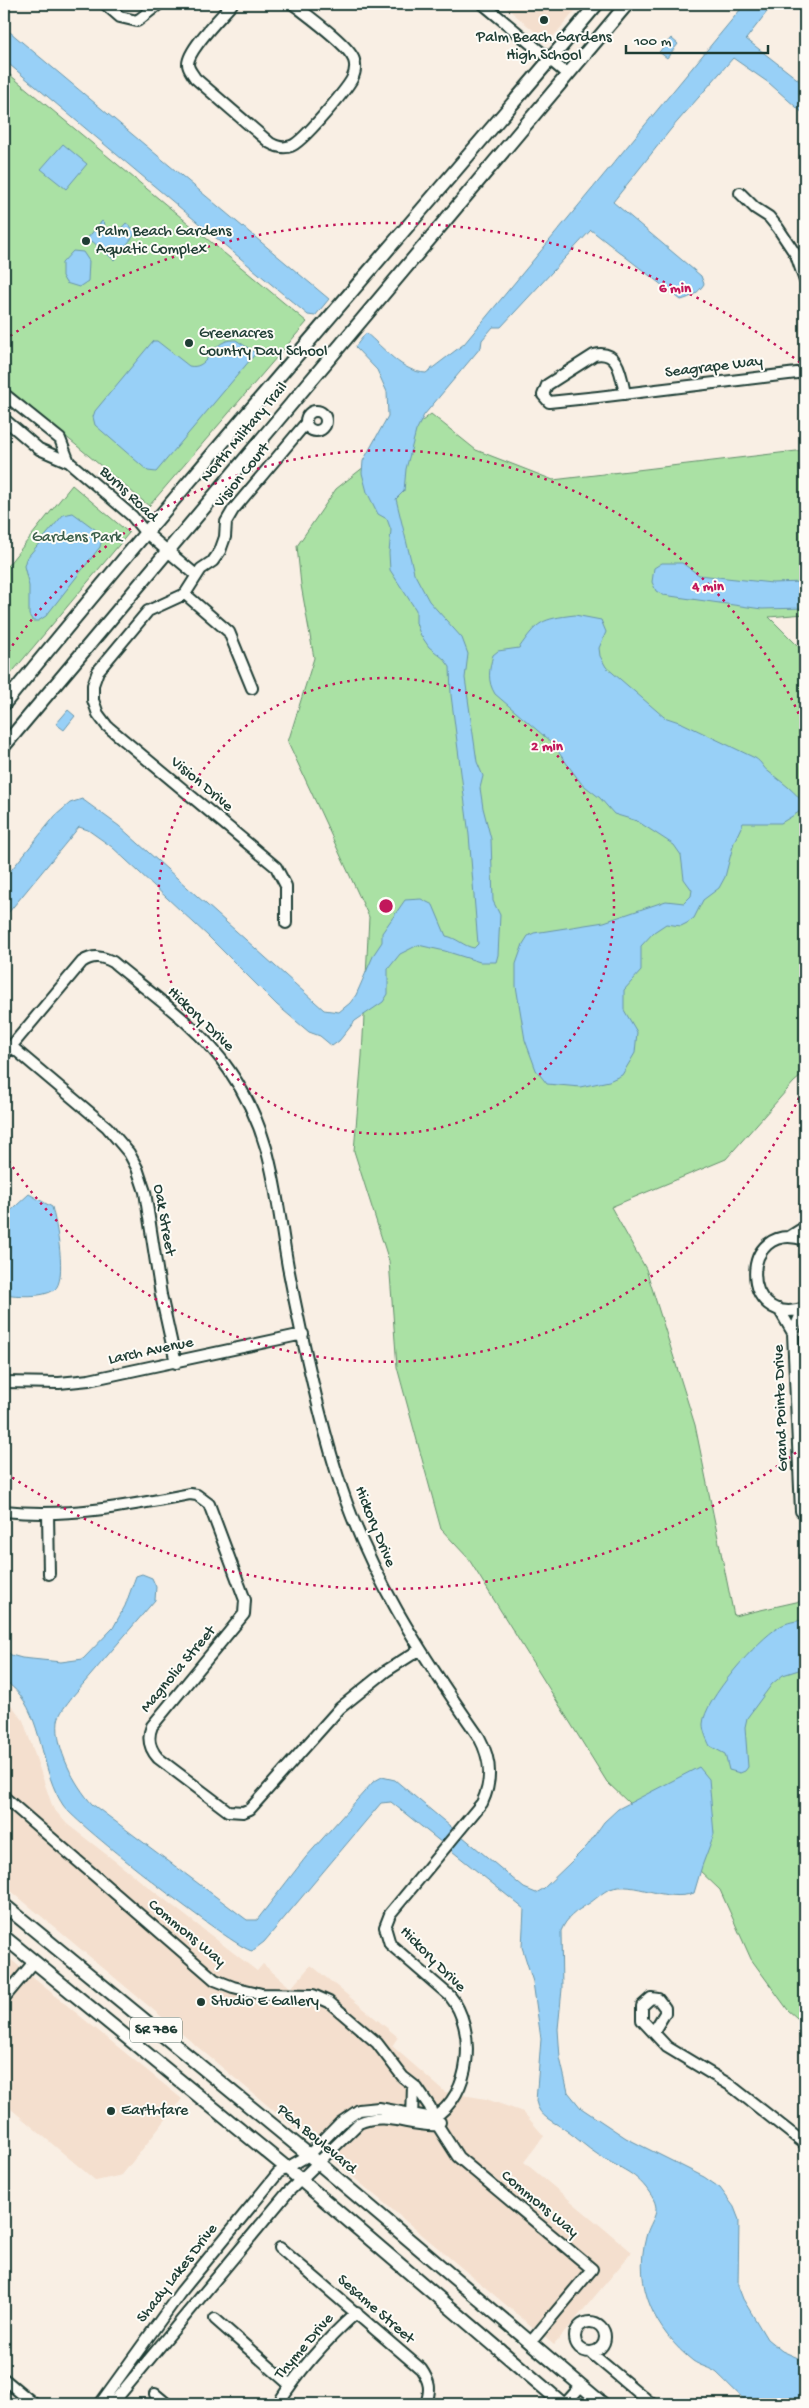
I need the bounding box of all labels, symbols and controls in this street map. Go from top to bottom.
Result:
marker: Palm Beach Gardens High School [538,14,550,26]
scale bar [626,22,769,54]
place label: Palm Beach Gardens High School [475,29,613,66]
text: 100 m [633,33,672,51]
place label: Palm Beach Gardens Aquatic Complex [95,223,232,260]
marker: Palm Beach Gardens Aquatic Complex [80,235,92,247]
text: 6 min [659,280,692,298]
place label: Greenacres Country Day School [199,325,328,362]
marker: Greenacres Country Day School [183,337,195,349]
street label: Seagrape Way [664,353,764,383]
street label: North Military Trail [197,379,293,487]
street label: Vision Court [210,439,276,513]
street label: Burns Road [94,462,163,528]
park label: Gardens Park [32,529,124,548]
text: 4 min [691,578,725,596]
text: 2 min [531,738,564,756]
street label: Vision Drive [165,753,237,817]
centre of rings [377,897,395,915]
street label: Hickory Drive [163,983,238,1057]
street label: Oak Street [147,1183,179,1259]
street label: Larch Avenue [107,1334,196,1370]
street label: Grand Pointe Drive [770,1343,794,1472]
street label: Hickory Drive [349,1484,399,1571]
street label: Magnolia Street [137,1622,222,1717]
street label: Commons Way [143,1896,229,1972]
street label: Hickory Drive [395,1923,470,1998]
place label: Studio E Gallery [211,1993,319,2012]
marker: Studio E Gallery [195,1996,207,2008]
road number: SR 786 [130,2018,182,2042]
street label: PGA Boulevard [271,2100,361,2180]
place label: Earthfare [121,2102,189,2121]
marker: Earthfare [105,2105,117,2117]
street label: Commons Way [496,2167,582,2243]
street label: Shady Lakes Drive [133,2220,223,2327]
street label: Sesame Street [332,2271,419,2350]
street label: Thyme Drive [271,2310,339,2385]

